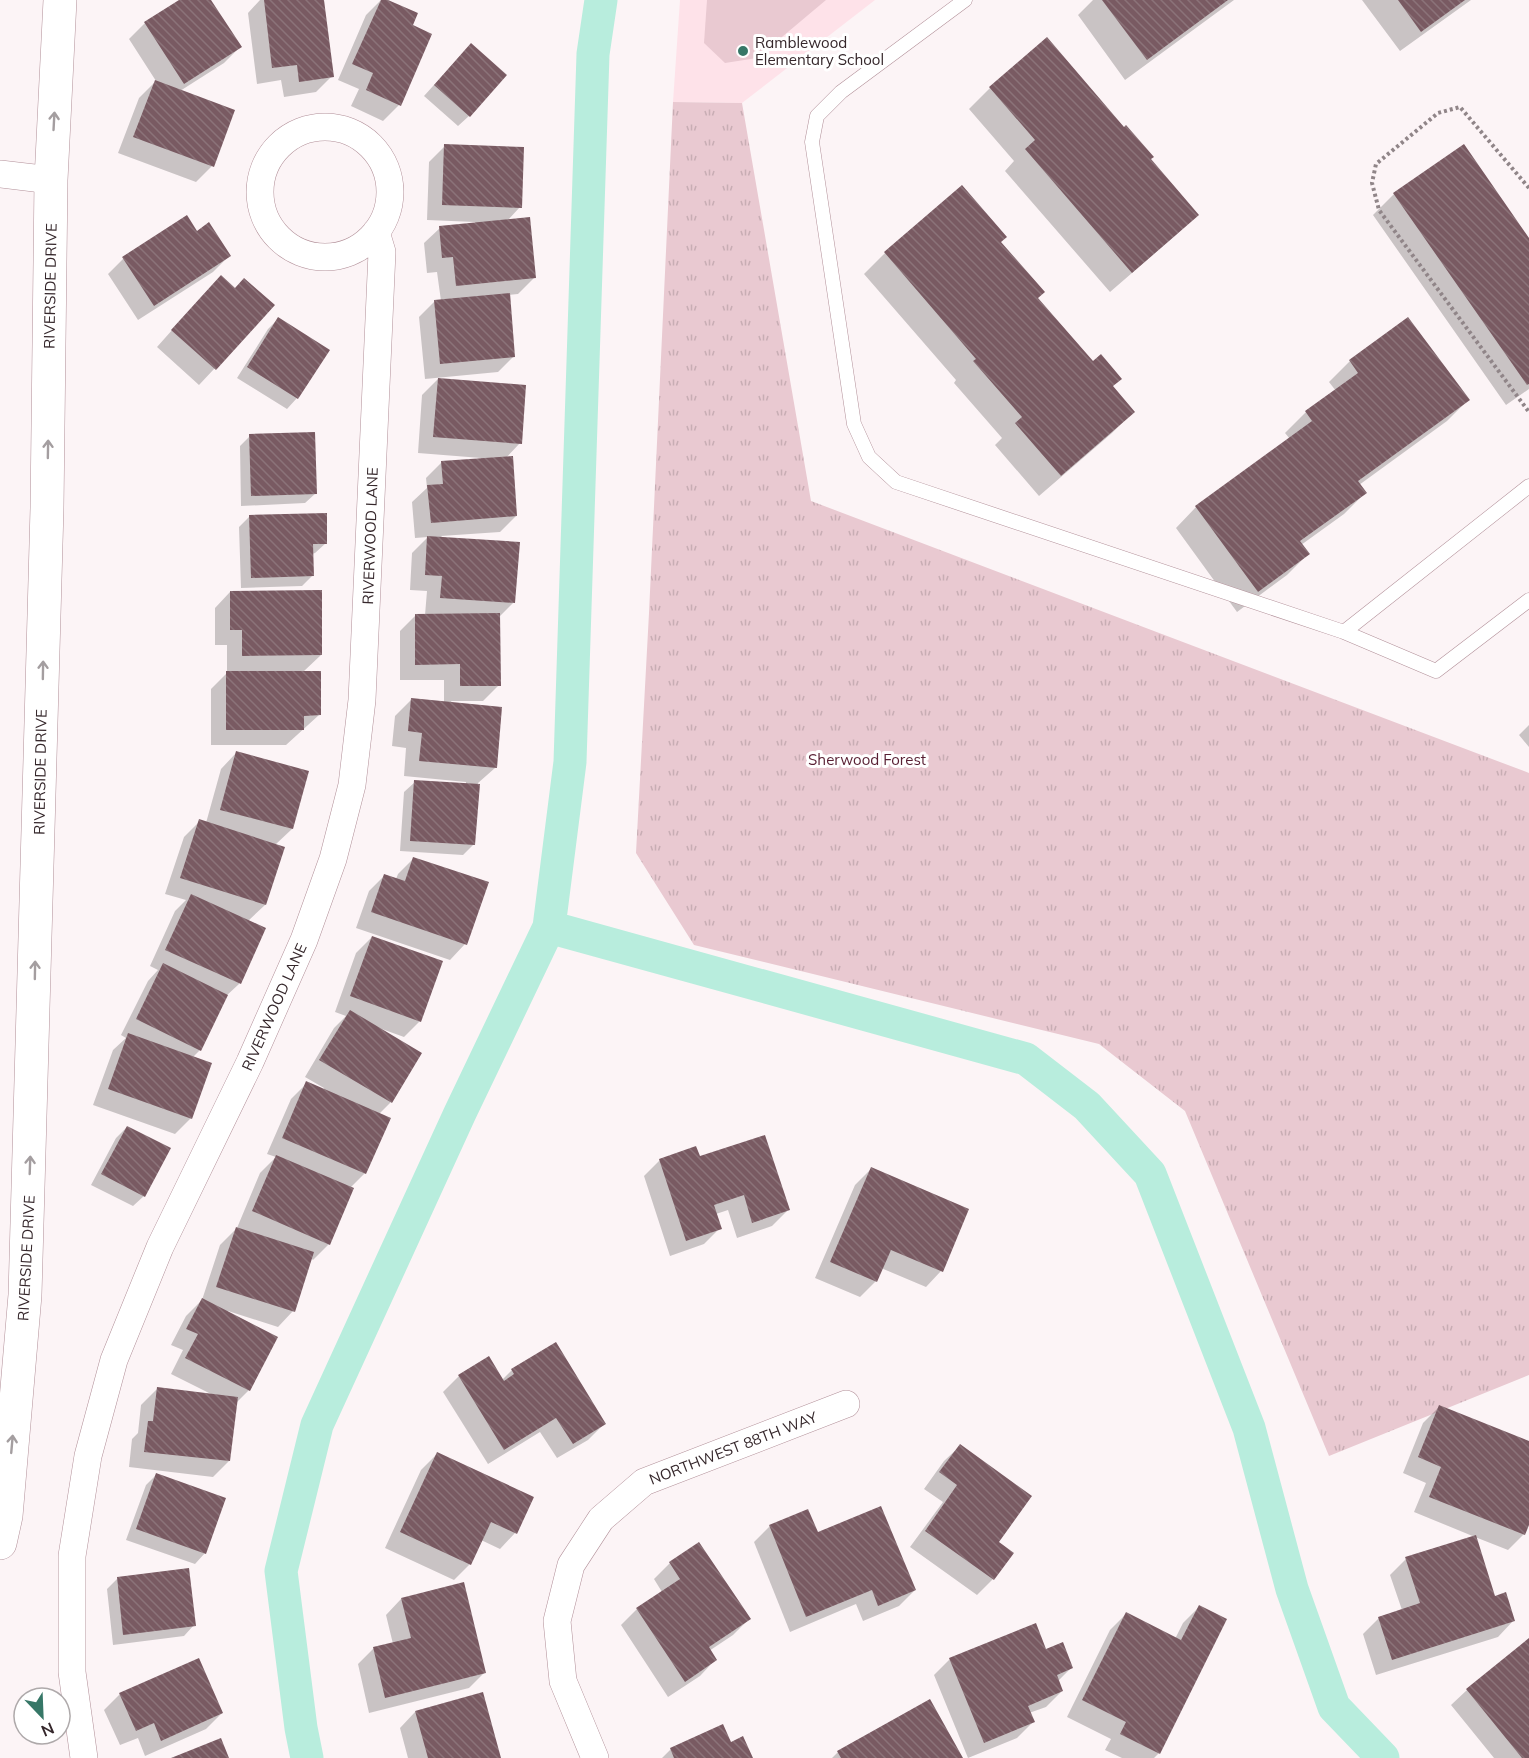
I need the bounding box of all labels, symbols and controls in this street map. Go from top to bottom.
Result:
place label: Ramblewood Elementary School [755,33,884,69]
marker: Ramblewood Elementary School [736,44,750,58]
one-way arrow [49,112,60,132]
street label: RIVERSIDE DRIVE [39,223,61,349]
one-way arrow [42,440,53,460]
street label: RIVERWOOD LANE [358,467,382,605]
one-way arrow [37,661,48,681]
street label: RIVERSIDE DRIVE [29,709,51,835]
park label: Sherwood Forest [808,750,926,769]
street label: RIVERWOOD LANE [237,940,311,1074]
one-way arrow [29,961,41,981]
one-way arrow [24,1156,35,1176]
street label: RIVERSIDE DRIVE [13,1194,39,1321]
street label: NORTHWEST 88TH WAY [646,1407,820,1489]
one-way arrow [7,1434,18,1454]
north arrow [12,1686,72,1746]
text: N [38,1718,57,1741]

